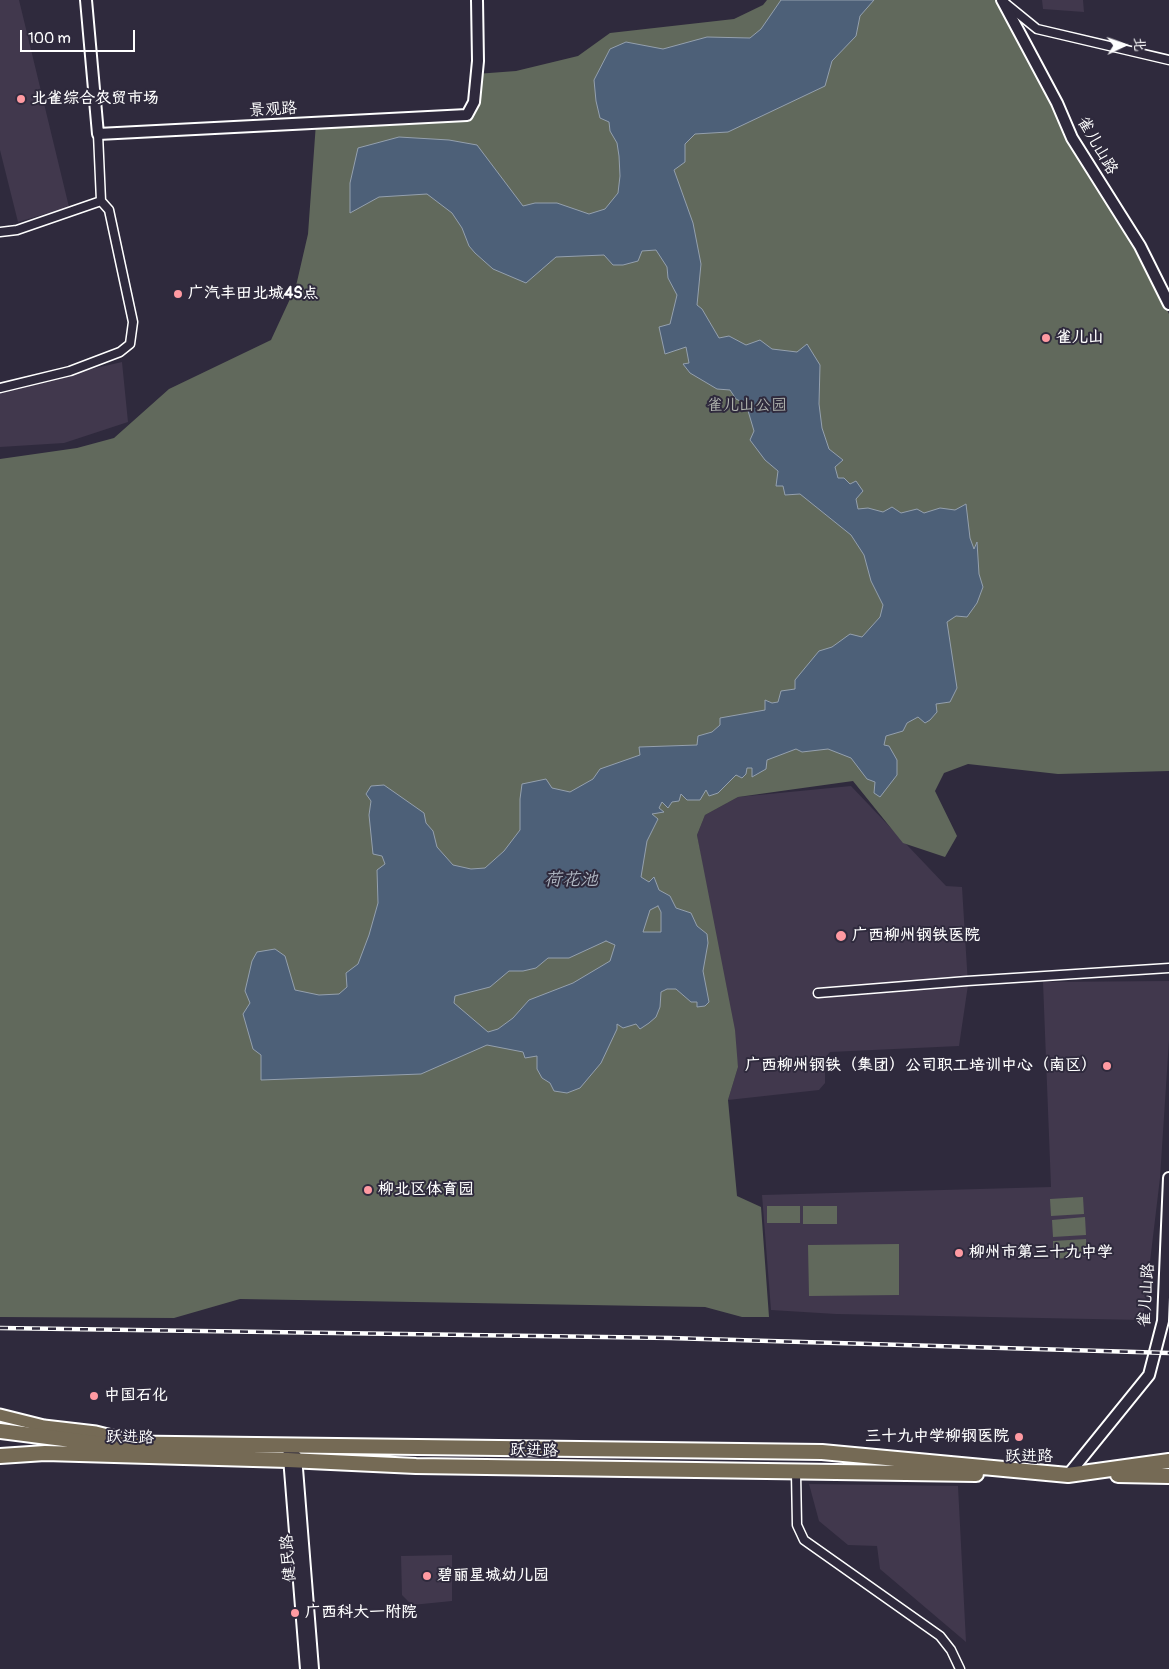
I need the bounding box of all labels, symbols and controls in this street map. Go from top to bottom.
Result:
scale bar [22,20,138,52]
north arrow [1099,20,1149,70]
text: 100 m [28,29,71,48]
text: 北 [1131,37,1148,52]
place label: 北雀综合农贸市场 [31,89,159,109]
marker: 北雀综合农贸市场 [15,93,27,105]
street label: 景观路 [249,99,297,121]
street label: 雀儿山路 [1073,113,1121,179]
place label: 广汽丰田北城4S点 [188,284,319,304]
marker: 广汽丰田北城4S点 [172,288,184,300]
place label: 雀儿山 [1056,328,1104,348]
marker: 雀儿山 [1040,332,1052,344]
park label: 雀儿山公园 [707,396,787,416]
water label: 荷花池 [544,869,598,891]
place label: 广西柳州钢铁医院 [852,926,980,946]
marker: 广西柳州钢铁医院 [834,929,848,943]
place label: 广西柳州钢铁（集团）公司职工培训中心（南区） [745,1056,1097,1076]
marker: 广西柳州钢铁（集团）公司职工培训中心（南区） [1101,1060,1113,1072]
place label: 柳北区体育园 [378,1180,474,1200]
marker: 柳北区体育园 [362,1184,374,1196]
place label: 柳州市第三十九中学 [969,1243,1113,1263]
marker: 柳州市第三十九中学 [953,1247,965,1259]
street label: 雀儿山路 [1135,1262,1159,1328]
place label: 中国石化 [104,1386,168,1406]
marker: 中国石化 [88,1390,100,1402]
place label: 三十九中学柳钢医院 [865,1427,1009,1447]
street label: 跃进路 [106,1428,154,1448]
marker: 三十九中学柳钢医院 [1013,1431,1025,1443]
street label: 跃进路 [510,1441,558,1461]
street label: 跃进路 [1005,1447,1053,1467]
street label: 健民路 [278,1533,300,1583]
place label: 碧丽星城幼儿园 [437,1566,549,1586]
marker: 碧丽星城幼儿园 [421,1570,433,1582]
place label: 广西科大一附院 [305,1603,417,1623]
marker: 广西科大一附院 [289,1607,301,1619]

